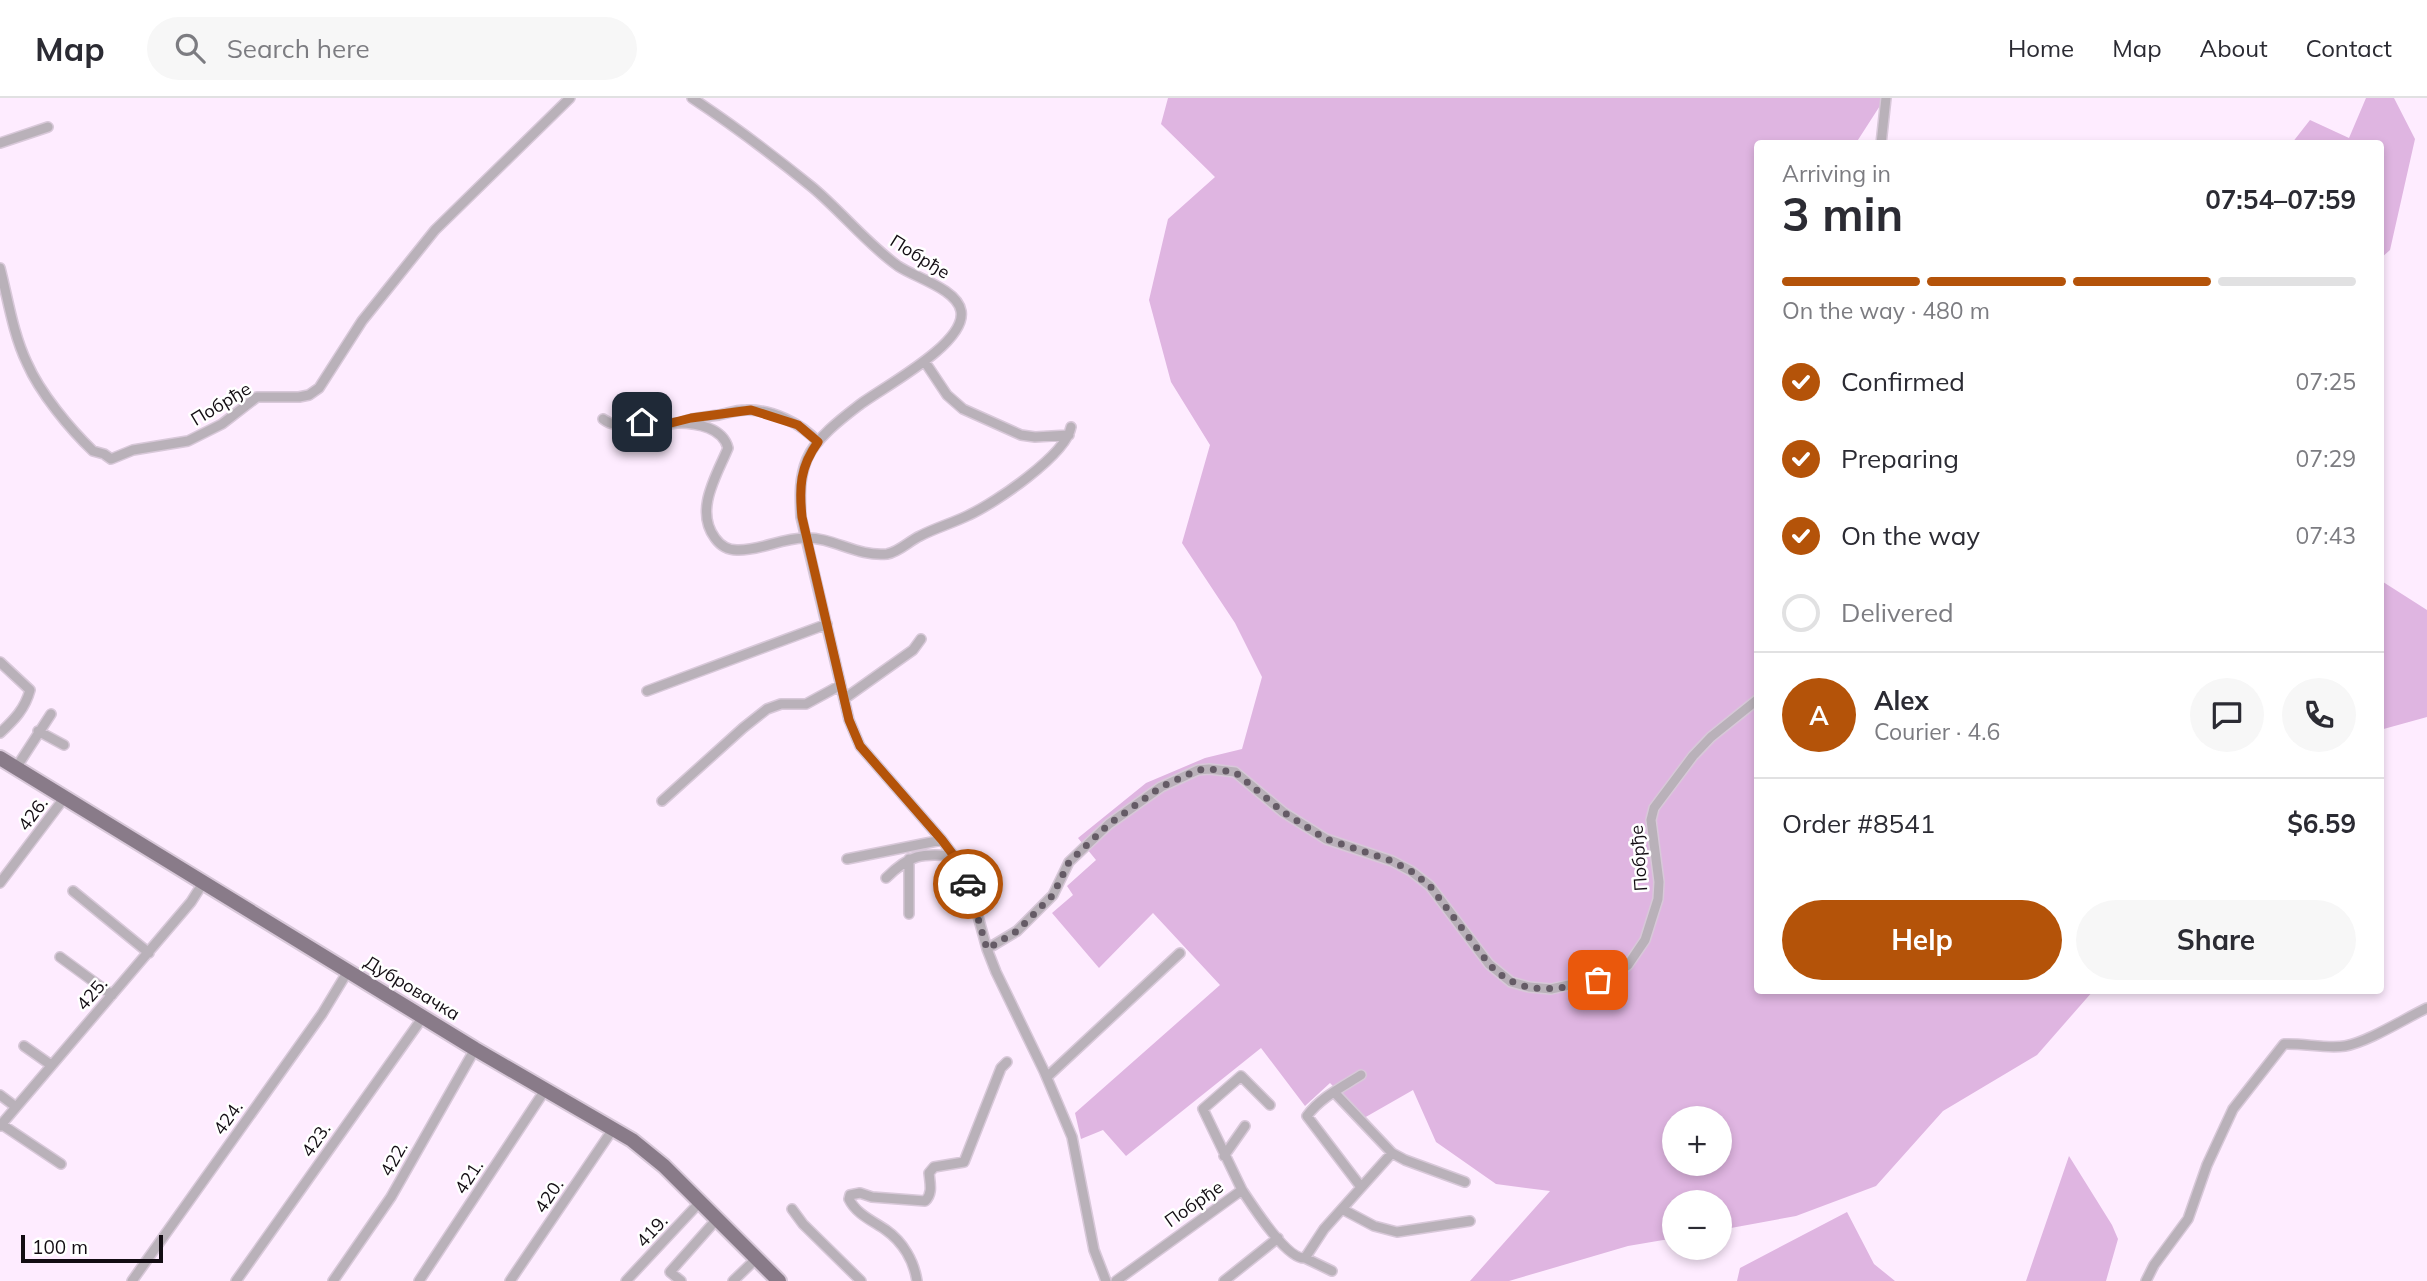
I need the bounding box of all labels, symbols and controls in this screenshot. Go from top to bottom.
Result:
search box [147,17,637,80]
text: Map [35,28,105,69]
icon: search [171,29,209,67]
text: Search here [227,32,370,65]
text: Home [2008,33,2074,63]
text: Map [2112,33,2162,63]
text: About [2200,33,2268,63]
text: Contact [2306,33,2392,63]
text: Arriving in [1782,159,1891,188]
text: 07:54–07:59 [2205,183,2356,216]
text: 3 min [1782,185,1903,243]
street label: Побрђе [886,229,955,284]
text: On the way · 480 m [1782,296,1990,325]
icon: check [1782,363,1820,401]
text: Confirmed [1841,365,1965,398]
text: 07:25 [2296,367,2356,396]
street label: Побрђе [186,377,255,431]
pin [612,392,672,452]
icon: home [623,403,661,441]
icon: check [1782,440,1820,478]
text: Preparing [1841,442,1959,475]
text: 07:29 [2296,444,2356,473]
icon: check [1782,517,1820,555]
text: On the way [1841,519,1980,552]
text: 07:43 [2296,521,2356,550]
text: Delivered [1841,596,1954,629]
button: chat [2190,678,2264,752]
button: phone [2282,678,2356,752]
text: Alex [1874,684,1929,717]
text: A [1809,699,1829,732]
text: Courier · 4.6 [1874,717,2000,746]
street label: 426. [12,792,53,835]
text: Order #8541 [1782,807,1935,840]
text: $6.59 [2287,807,2356,840]
street label: Побрђе [1625,824,1652,892]
courier [933,849,1003,919]
icon: car [949,865,987,903]
button: Help [1782,900,2062,980]
button: Share [2076,900,2356,980]
street label: Дубровачка [360,950,464,1025]
pin [1568,950,1628,1010]
icon: bag [1579,961,1617,999]
street label: 425. [71,972,112,1015]
street label: 424. [208,1096,248,1139]
map controls [1662,1106,1732,1260]
button: + [1662,1106,1732,1176]
street label: 423. [296,1118,335,1161]
street label: 422. [374,1137,413,1180]
street label: 421. [449,1155,488,1198]
street label: 420. [529,1174,568,1217]
street label: Побрђе [1160,1175,1227,1232]
button: − [1662,1190,1732,1260]
street label: 419. [631,1209,672,1252]
scale bar [21,1232,163,1264]
text: 100 m [32,1235,88,1259]

